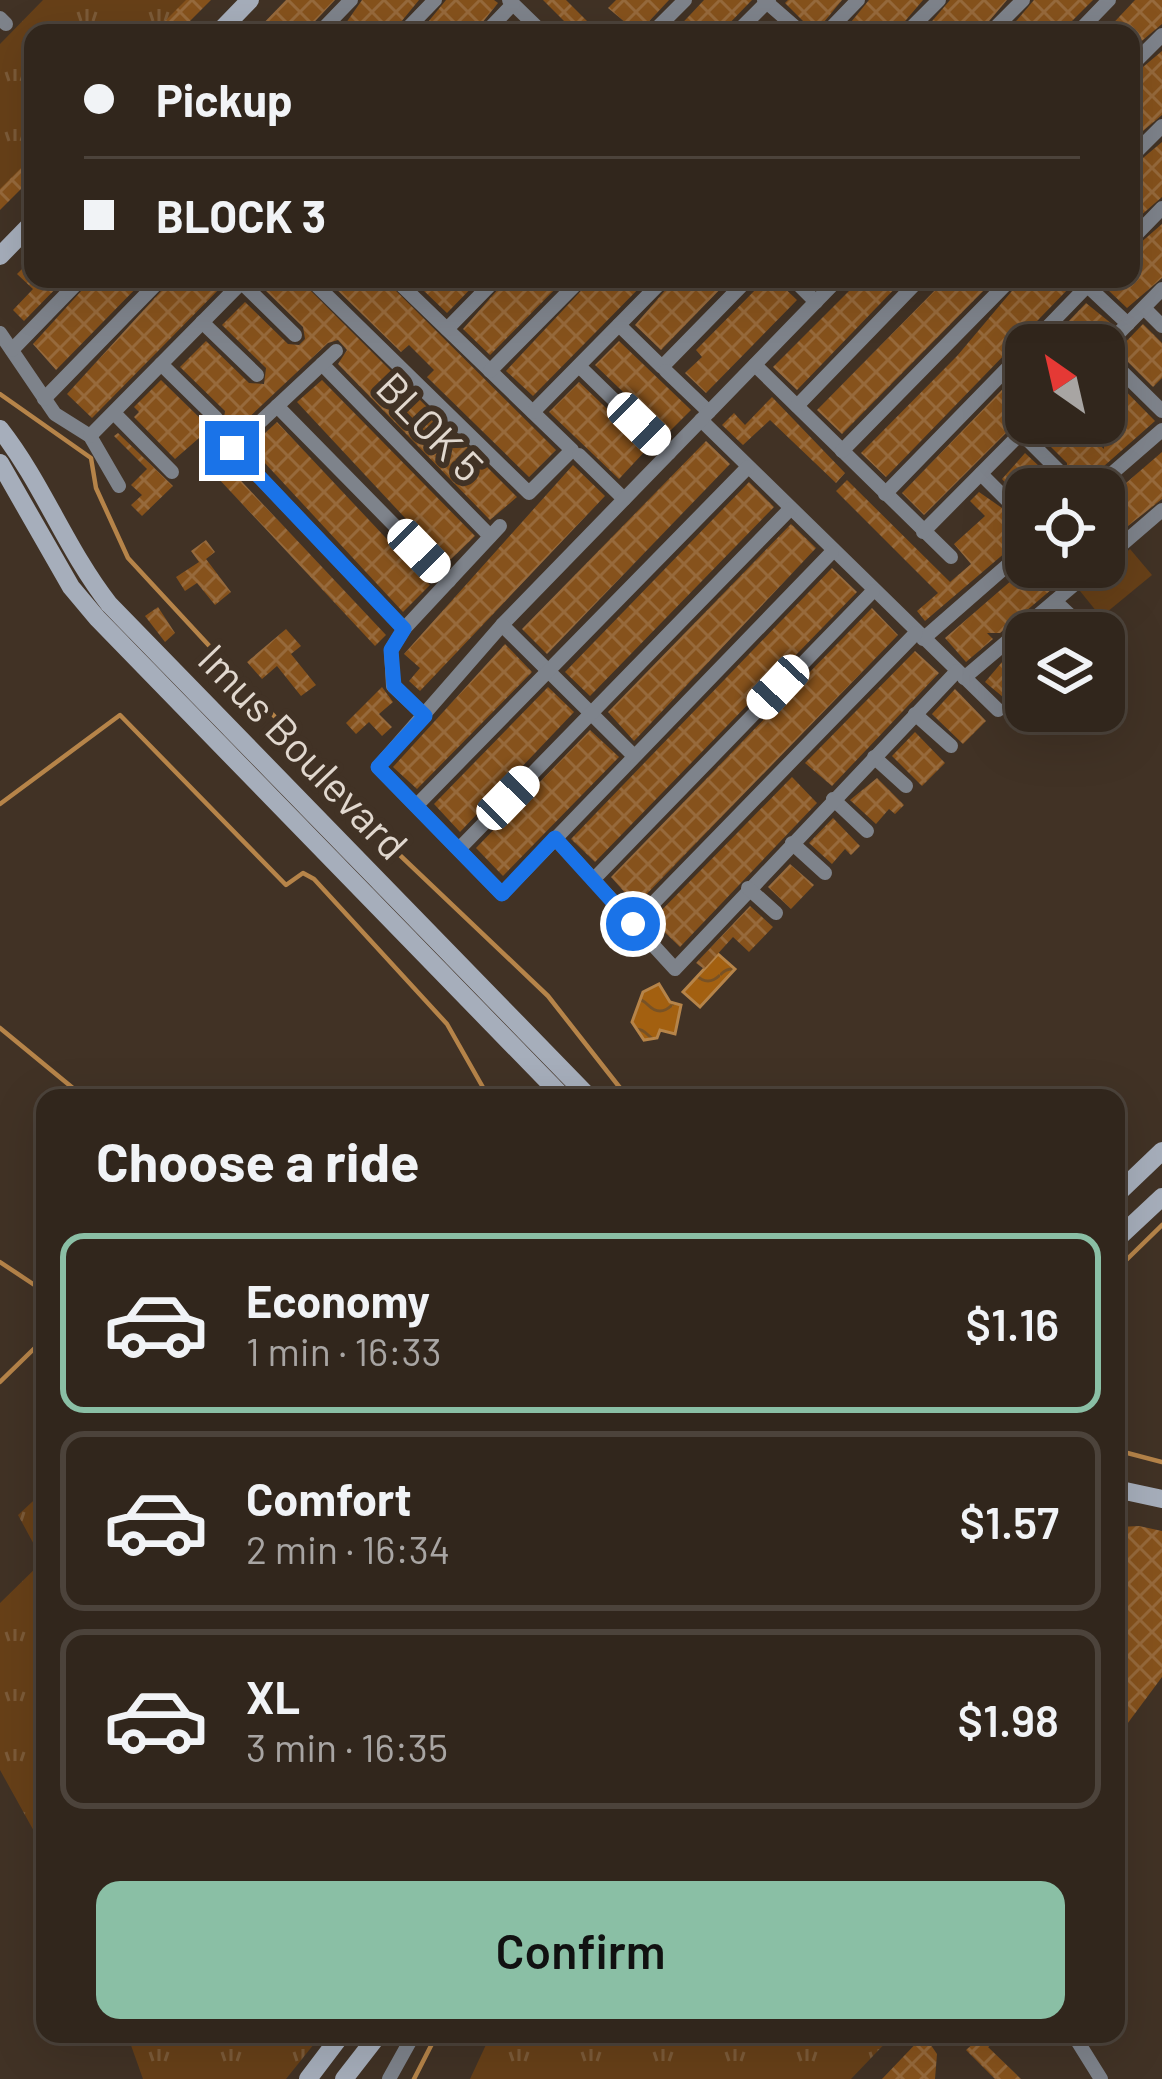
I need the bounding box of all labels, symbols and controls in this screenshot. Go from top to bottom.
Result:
text: Pickup [156,72,293,126]
text: BLOCK 3 [156,188,326,242]
north arrow [1005,324,1125,444]
map controls [1005,324,1125,732]
street label: BLOK 5 [368,361,495,490]
car [601,386,677,462]
route end [205,421,259,475]
button: locate [1005,468,1125,588]
car [381,513,457,589]
button: layers [1005,612,1125,732]
street label: Imus Boulevard [190,633,419,868]
car [740,648,816,726]
car [470,760,546,836]
route start [606,897,660,951]
text: Choose a ride [96,1128,420,1193]
icon: car [102,1269,210,1377]
text: Economy [246,1273,430,1327]
text: $1.16 [966,1296,1059,1350]
text: 1 min · 16:33 [246,1327,442,1374]
icon: car [102,1467,210,1575]
text: Comfort [246,1471,412,1525]
text: $1.57 [960,1494,1059,1548]
text: 2 min · 16:34 [246,1525,450,1572]
icon: car [102,1665,210,1773]
text: XL [246,1669,300,1723]
text: $1.98 [958,1692,1059,1746]
text: 3 min · 16:35 [246,1723,448,1770]
button: Confirm [96,1881,1065,2019]

